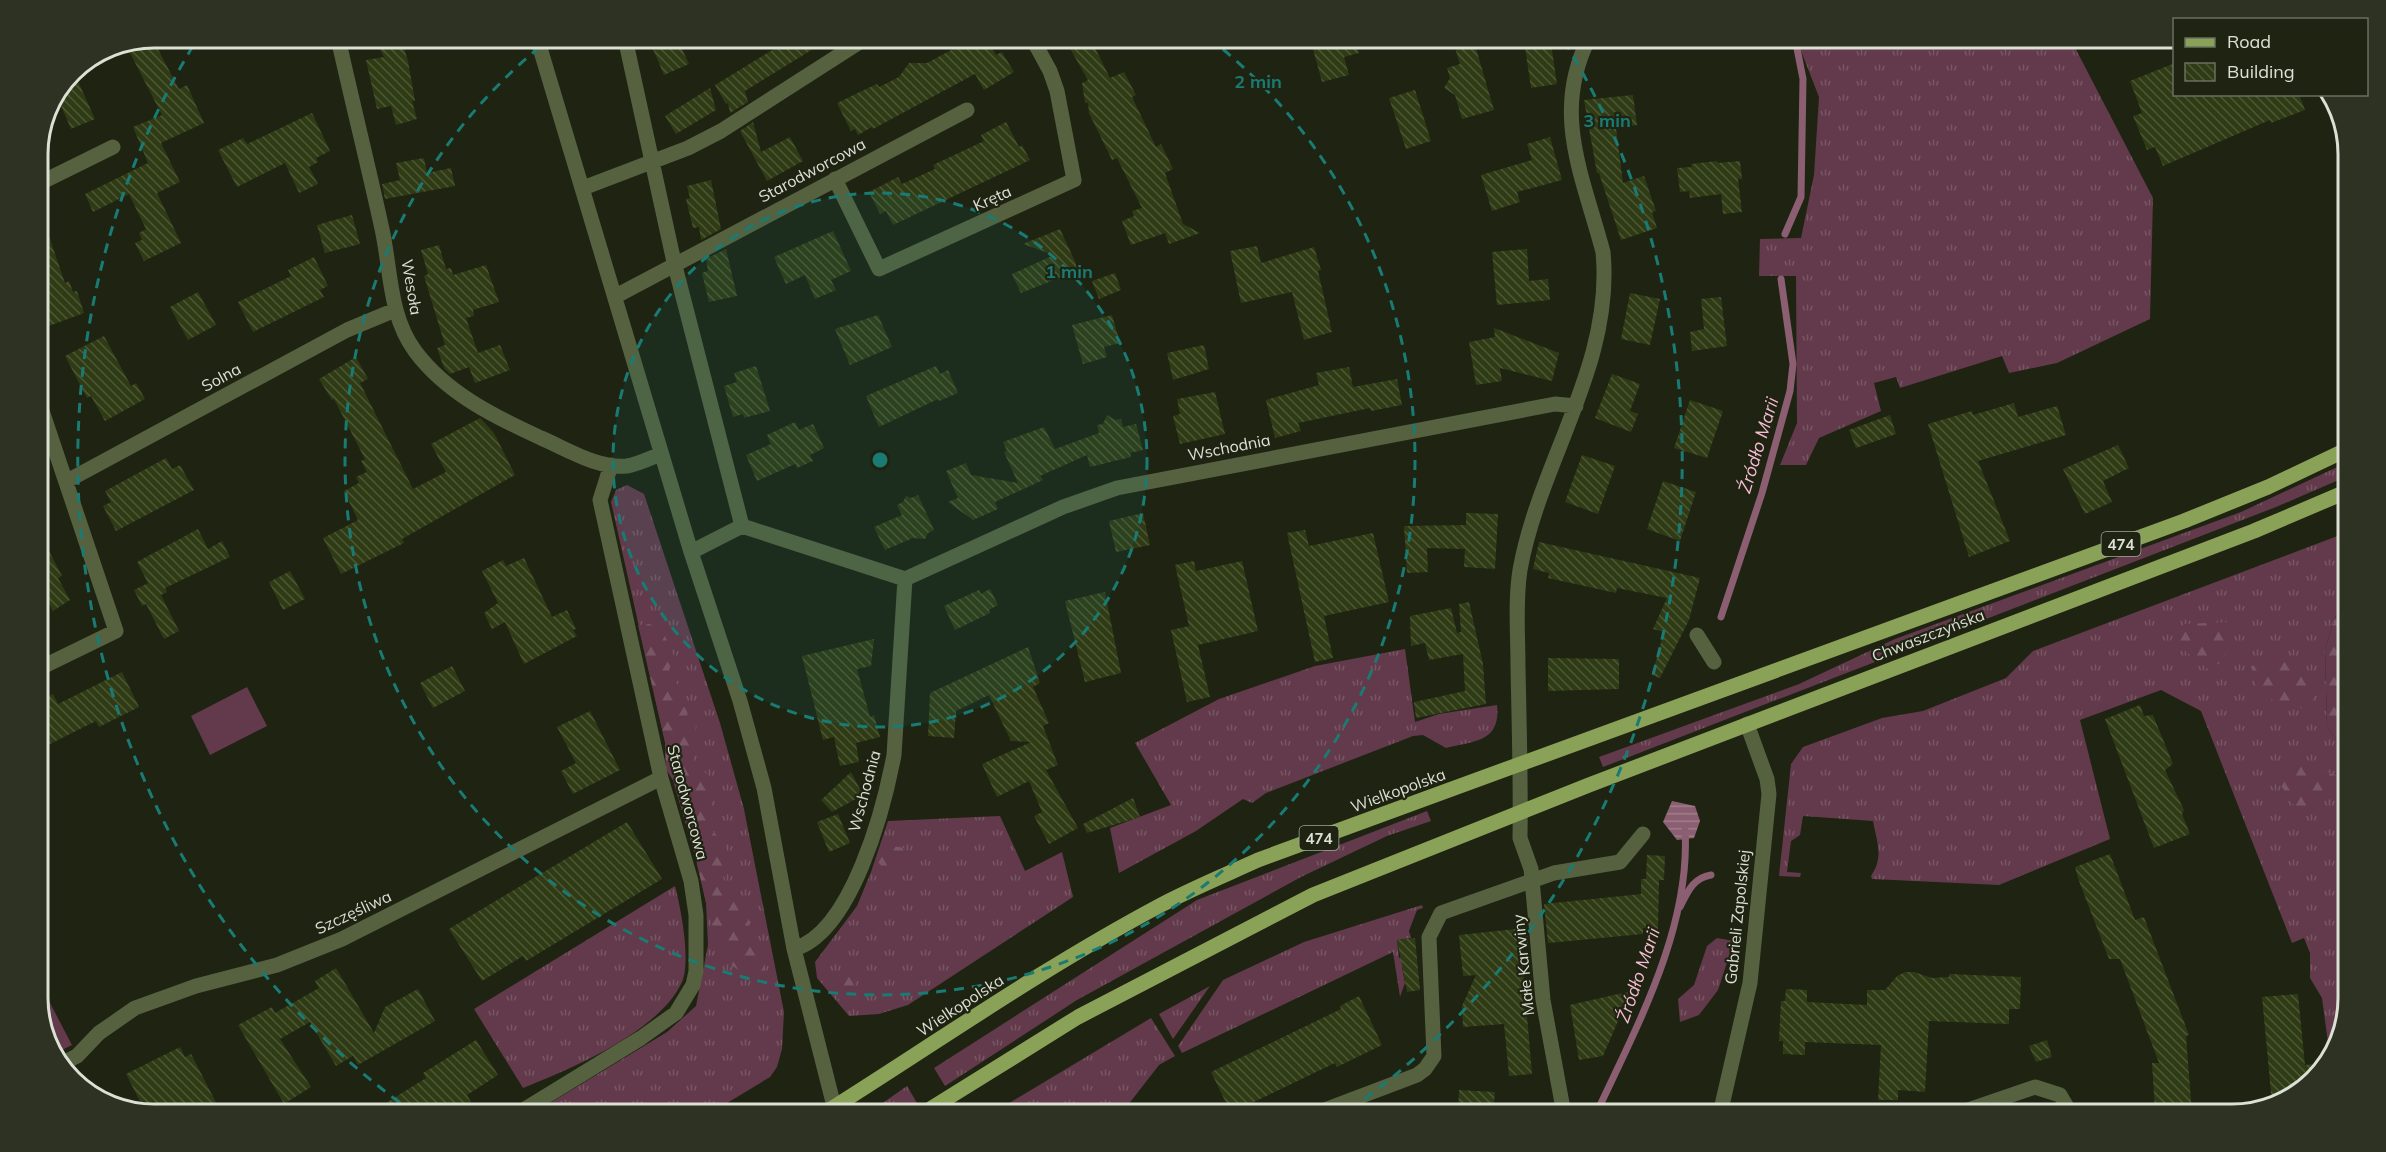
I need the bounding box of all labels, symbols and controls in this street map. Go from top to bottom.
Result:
legend [2173,18,2368,96]
text: Road [2227,30,2271,53]
text: Building [2227,60,2295,83]
text: 2 min [1234,70,1282,93]
text: 3 min [1583,109,1631,132]
street label: Starodworcowa [755,133,869,207]
street label: Kręta [970,181,1014,215]
street label: Wesoła [397,258,427,316]
text: 1 min [1045,260,1093,283]
street label: Solna [198,358,244,396]
water label: Źródło Marii [1733,394,1784,496]
street label: Wschodnia [1186,429,1272,465]
centre of rings [870,450,890,470]
road number: 474 [2102,532,2140,556]
street label: Chwaszczyńska [1869,604,1987,666]
street label: Starodworcowa [663,742,713,862]
street label: Wschodnia [844,748,884,834]
street label: Wielkopolska [1348,764,1448,816]
road number: 474 [1300,826,1338,850]
street label: Gabrieli Zapolskiej [1720,849,1754,985]
street label: Szczęśliwa [312,886,394,938]
street label: Małe Karwiny [1508,913,1538,1017]
water label: Źródło Marii [1611,924,1665,1025]
street label: Wielkopolska [913,970,1007,1040]

